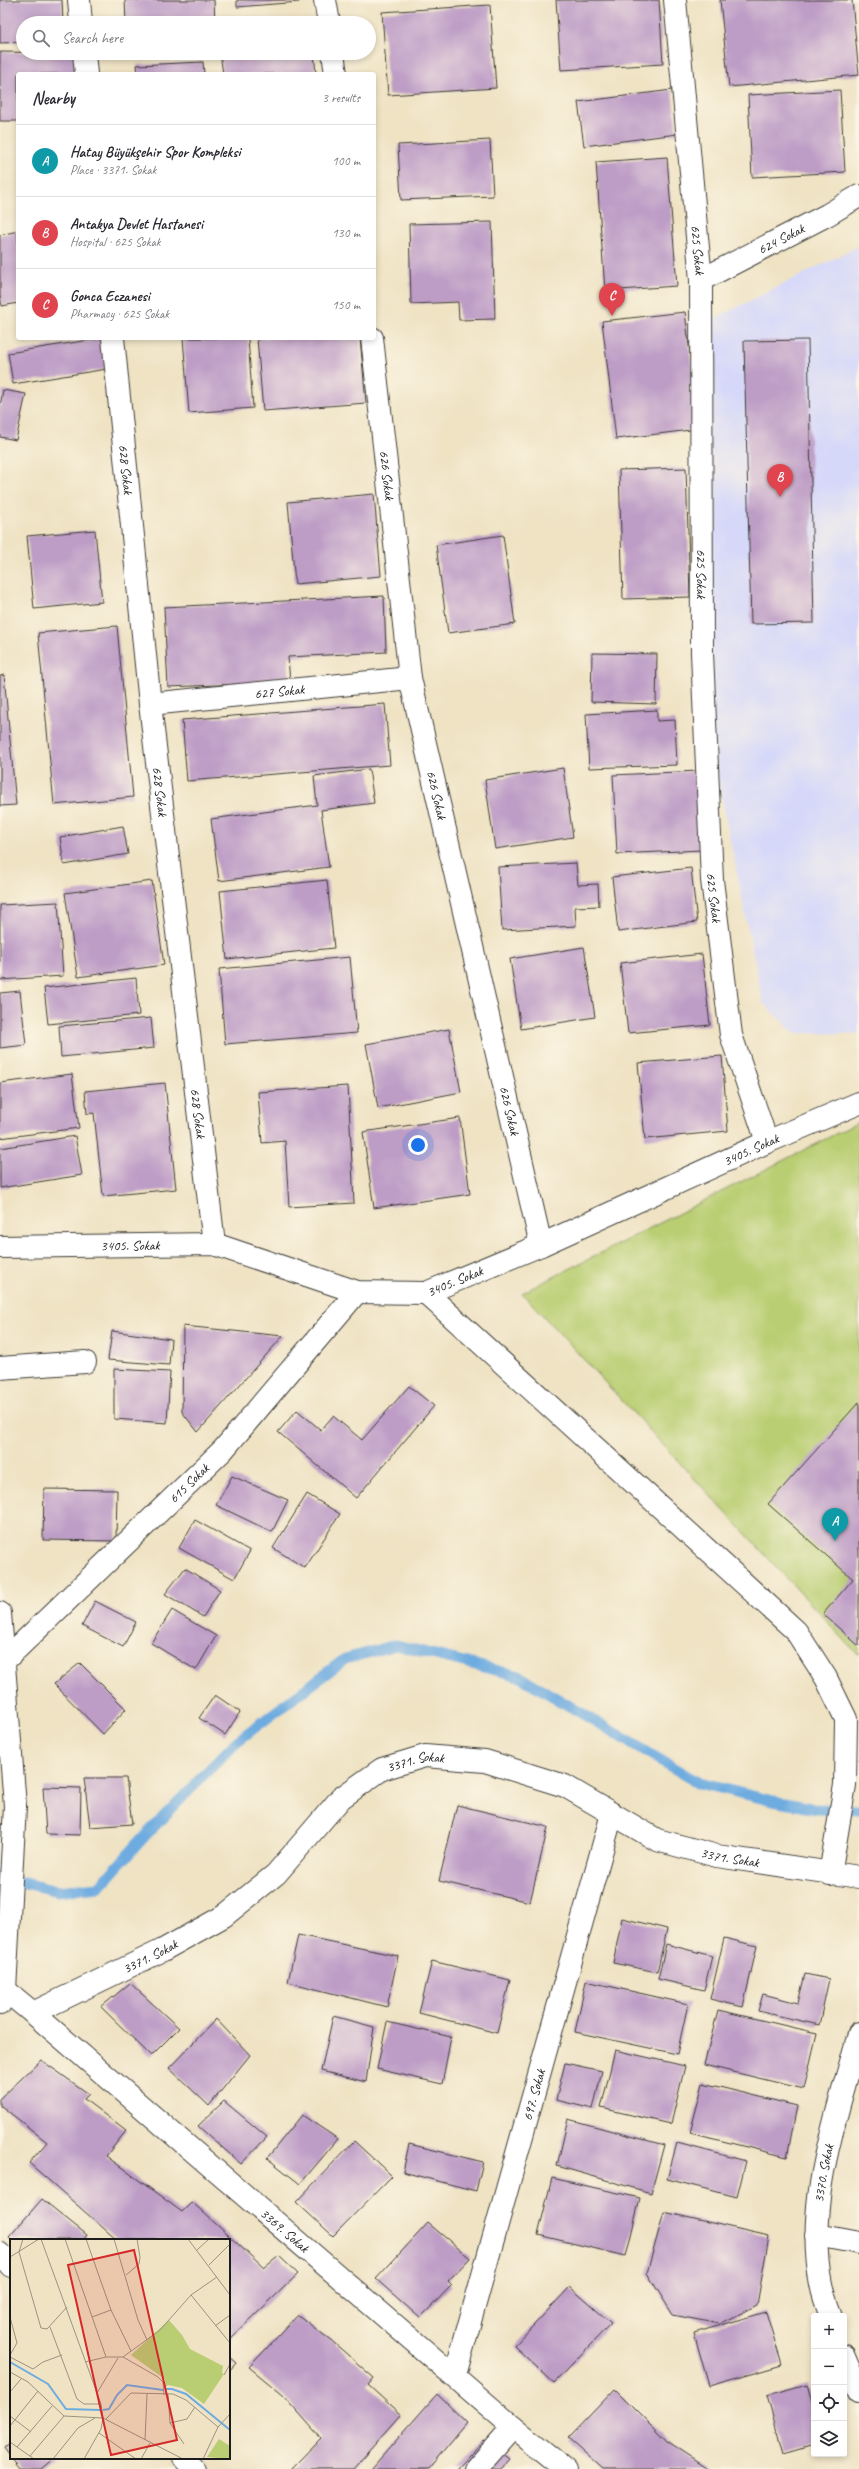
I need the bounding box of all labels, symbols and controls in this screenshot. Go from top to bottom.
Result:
search box [16,16,376,60]
icon: search [30,27,52,49]
text: Search here [62,29,123,48]
text: Nearby [32,88,75,109]
text: 3 results [322,90,360,106]
text: Hatay Büyükşehir Spor Kompleksi [70,143,240,162]
text: A [42,153,48,169]
text: 100 m [332,153,360,169]
text: Place · 3371. Sokak [70,162,156,178]
text: Antakya Devlet Hastanesi [70,215,203,234]
street label: 624 Sokak [755,220,808,258]
street label: 625 Sokak [687,224,709,276]
text: B [42,225,48,241]
text: 130 m [332,225,360,241]
text: Hospital · 625 Sokak [70,234,160,250]
pin: C [599,283,625,316]
text: Gonca Eczanesi [70,287,150,306]
text: C [42,297,48,313]
text: 150 m [332,297,360,313]
text: Pharmacy · 625 Sokak [70,306,169,322]
street label: 628 Sokak [115,444,137,496]
street label: 626 Sokak [376,449,398,502]
pin: B [767,464,793,497]
street label: 625 Sokak [693,549,710,600]
street label: 627 Sokak [254,681,306,702]
street label: 628 Sokak [149,766,171,818]
street label: 626 Sokak [423,769,451,822]
street label: 625 Sokak [703,872,725,924]
street label: 626 Sokak [496,1084,524,1138]
street label: 628 Sokak [187,1088,209,1140]
street label: 3405. Sokak [721,1130,782,1170]
your location [408,1135,428,1155]
street label: 3405. Sokak [100,1237,160,1255]
street label: 3405. Sokak [424,1262,486,1301]
street label: 615 Sokak [165,1459,213,1507]
pin: A [822,1508,848,1541]
street label: 3371. Sokak [385,1748,446,1776]
street label: 3371. Sokak [699,1844,761,1871]
street label: 3371. Sokak [120,1935,181,1977]
street label: 697. Sokak [519,2066,549,2123]
street label: 3370. Sokak [810,2142,838,2203]
street label: 3369. Sokak [257,2205,313,2257]
inset map [10,2239,230,2459]
map controls [811,2313,847,2457]
button: + [811,2313,847,2349]
button: − [811,2349,847,2385]
button: locate [811,2385,847,2421]
button: layers [811,2421,847,2457]

